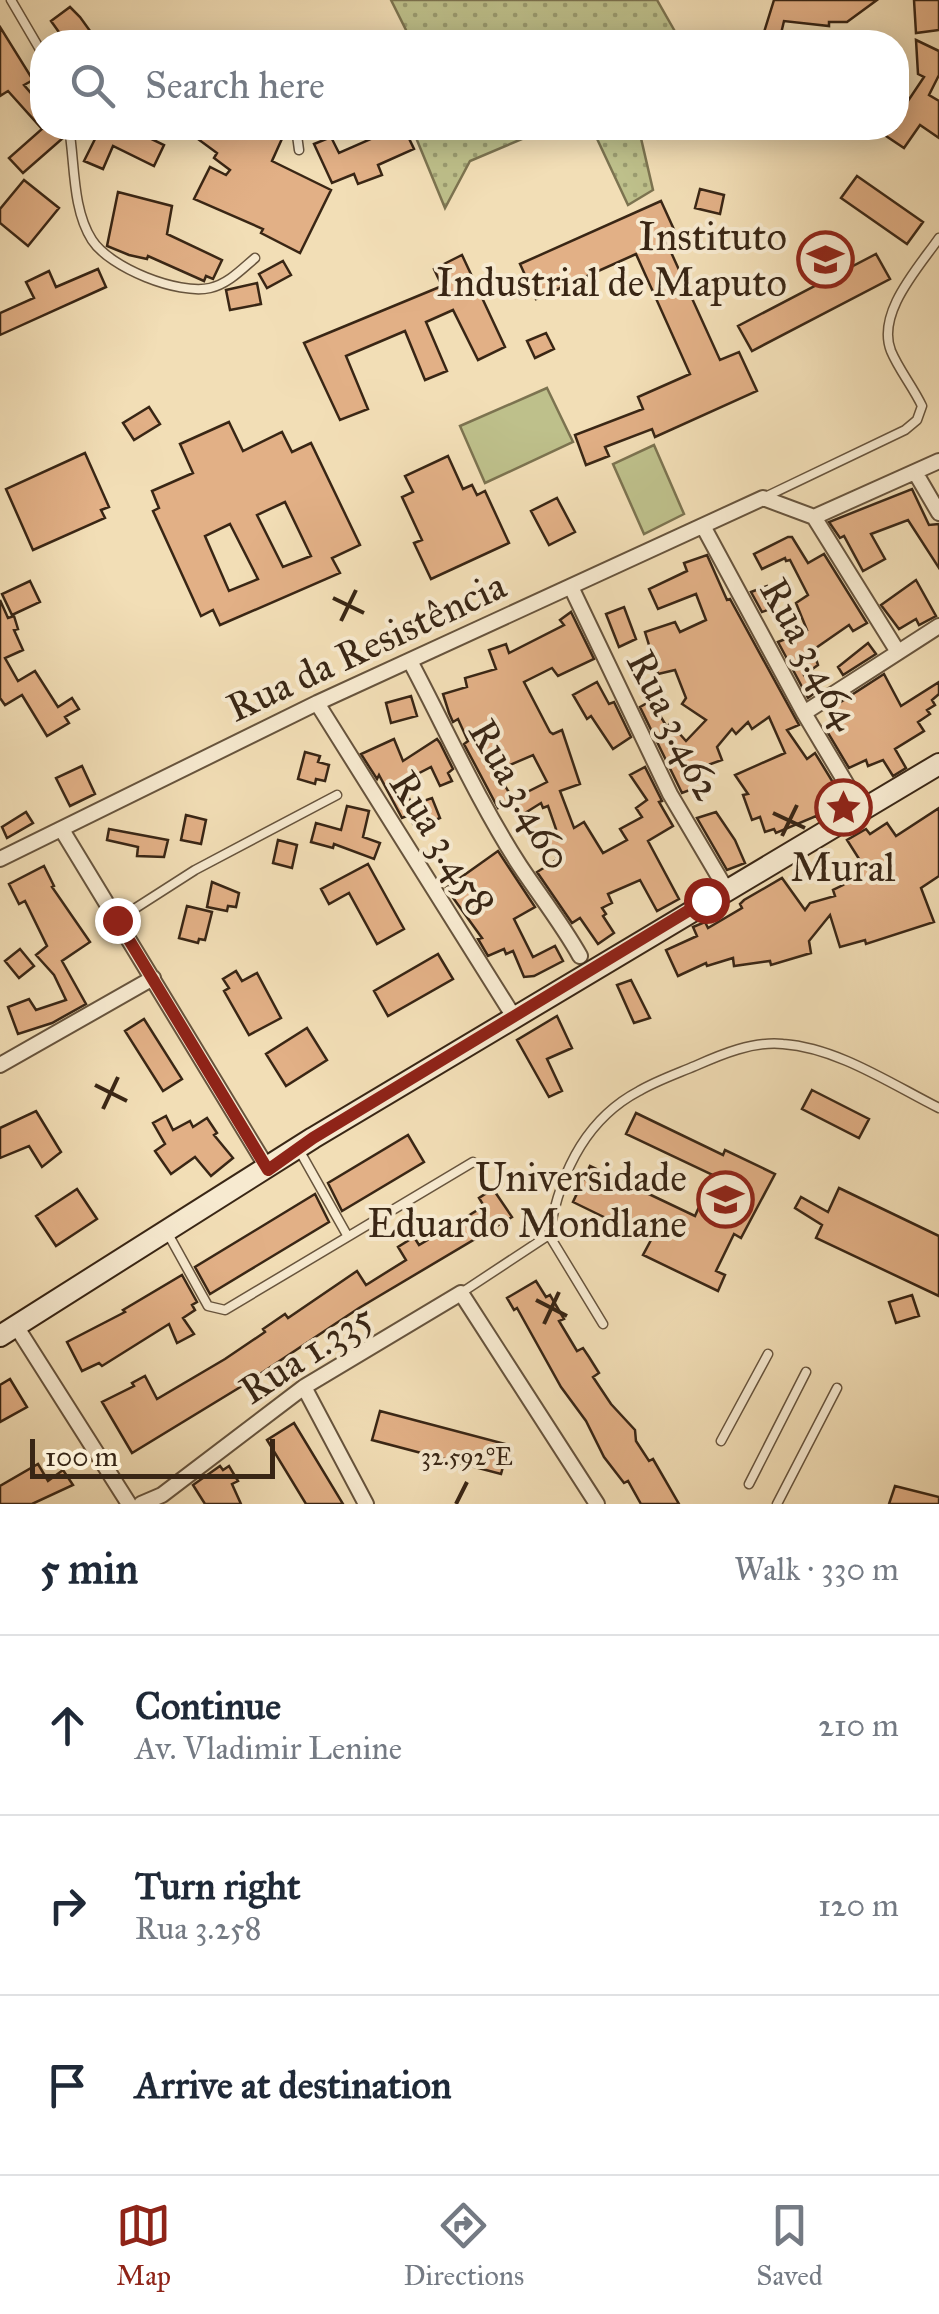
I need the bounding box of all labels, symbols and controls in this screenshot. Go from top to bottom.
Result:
search box [30,30,909,140]
icon: search [65,58,120,113]
text: Search here [145,62,325,108]
place label: Instituto Industrial de Maputo [436,212,787,307]
school or university icon: Instituto Industrial de Maputo [796,229,856,289]
street label: Rua da Resistência [219,560,514,733]
street label: Rua 3.464 [749,569,873,739]
street label: Rua 3.462 [616,642,733,809]
street label: Rua 3.460 [458,710,583,878]
street label: Rua 3.458 [379,762,506,925]
place icon: Mural [813,778,873,838]
place label: Mural [791,843,896,892]
route start [684,878,730,924]
route end [95,898,141,944]
place label: Universidade Eduardo Mondlane [367,1153,687,1248]
school or university icon: Universidade Eduardo Mondlane [696,1170,756,1230]
street label: Rua 1.335 [230,1292,382,1415]
scale bar [30,1434,275,1478]
text: 100 m [45,1439,118,1474]
text: 32.592°E [421,1441,513,1472]
text: 5 min [40,1543,138,1595]
text: Walk · 330 m [734,1550,899,1589]
text: Continue [135,1683,281,1729]
icon: ahead [40,1698,95,1753]
text: 210 m [818,1706,899,1745]
text: Av. Vladimir Lenine [135,1729,402,1768]
text: Turn right [135,1863,301,1909]
icon: right [40,1878,95,1933]
text: 120 m [818,1886,899,1925]
text: Rua 3.258 [135,1909,262,1948]
icon: arrive [40,2058,95,2113]
text: Arrive at destination [135,2062,452,2108]
tab: Map [116,2198,171,2293]
tab: Directions [403,2198,524,2293]
tab: Saved [756,2198,823,2293]

